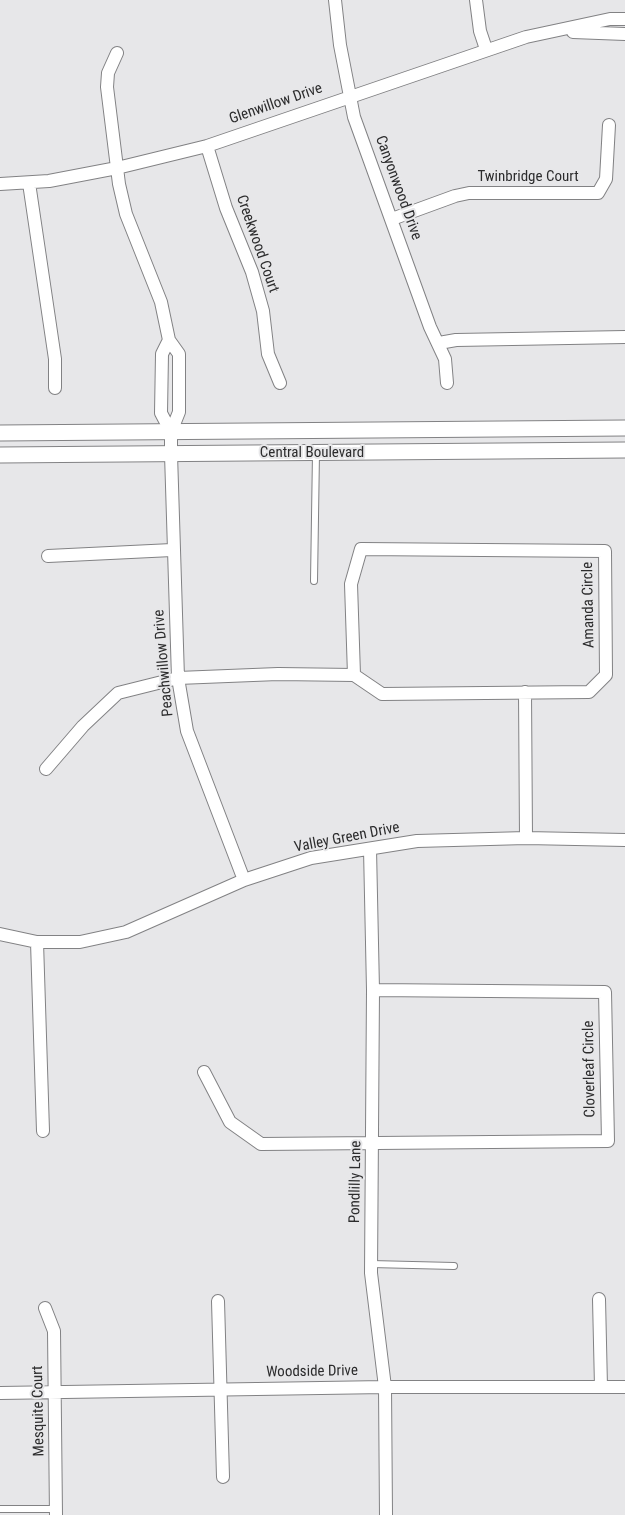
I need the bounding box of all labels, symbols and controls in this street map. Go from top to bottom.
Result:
street label: Glenwillow Drive [227,80,325,128]
street label: Canyonwood Drive [371,133,425,243]
street label: Twinbridge Court [477,168,579,186]
street label: Creekwood Court [232,193,282,295]
street label: Central Boulevard [260,444,364,462]
street label: Amanda Circle [579,562,599,648]
street label: Peachwillow Drive [150,609,178,717]
street label: Valley Green Drive [293,819,401,857]
street label: Cloverleaf Circle [580,1020,600,1118]
street label: Pondlilly Lane [346,1141,366,1223]
street label: Woodside Drive [266,1362,358,1382]
street label: Mesquite Court [29,1365,49,1457]

